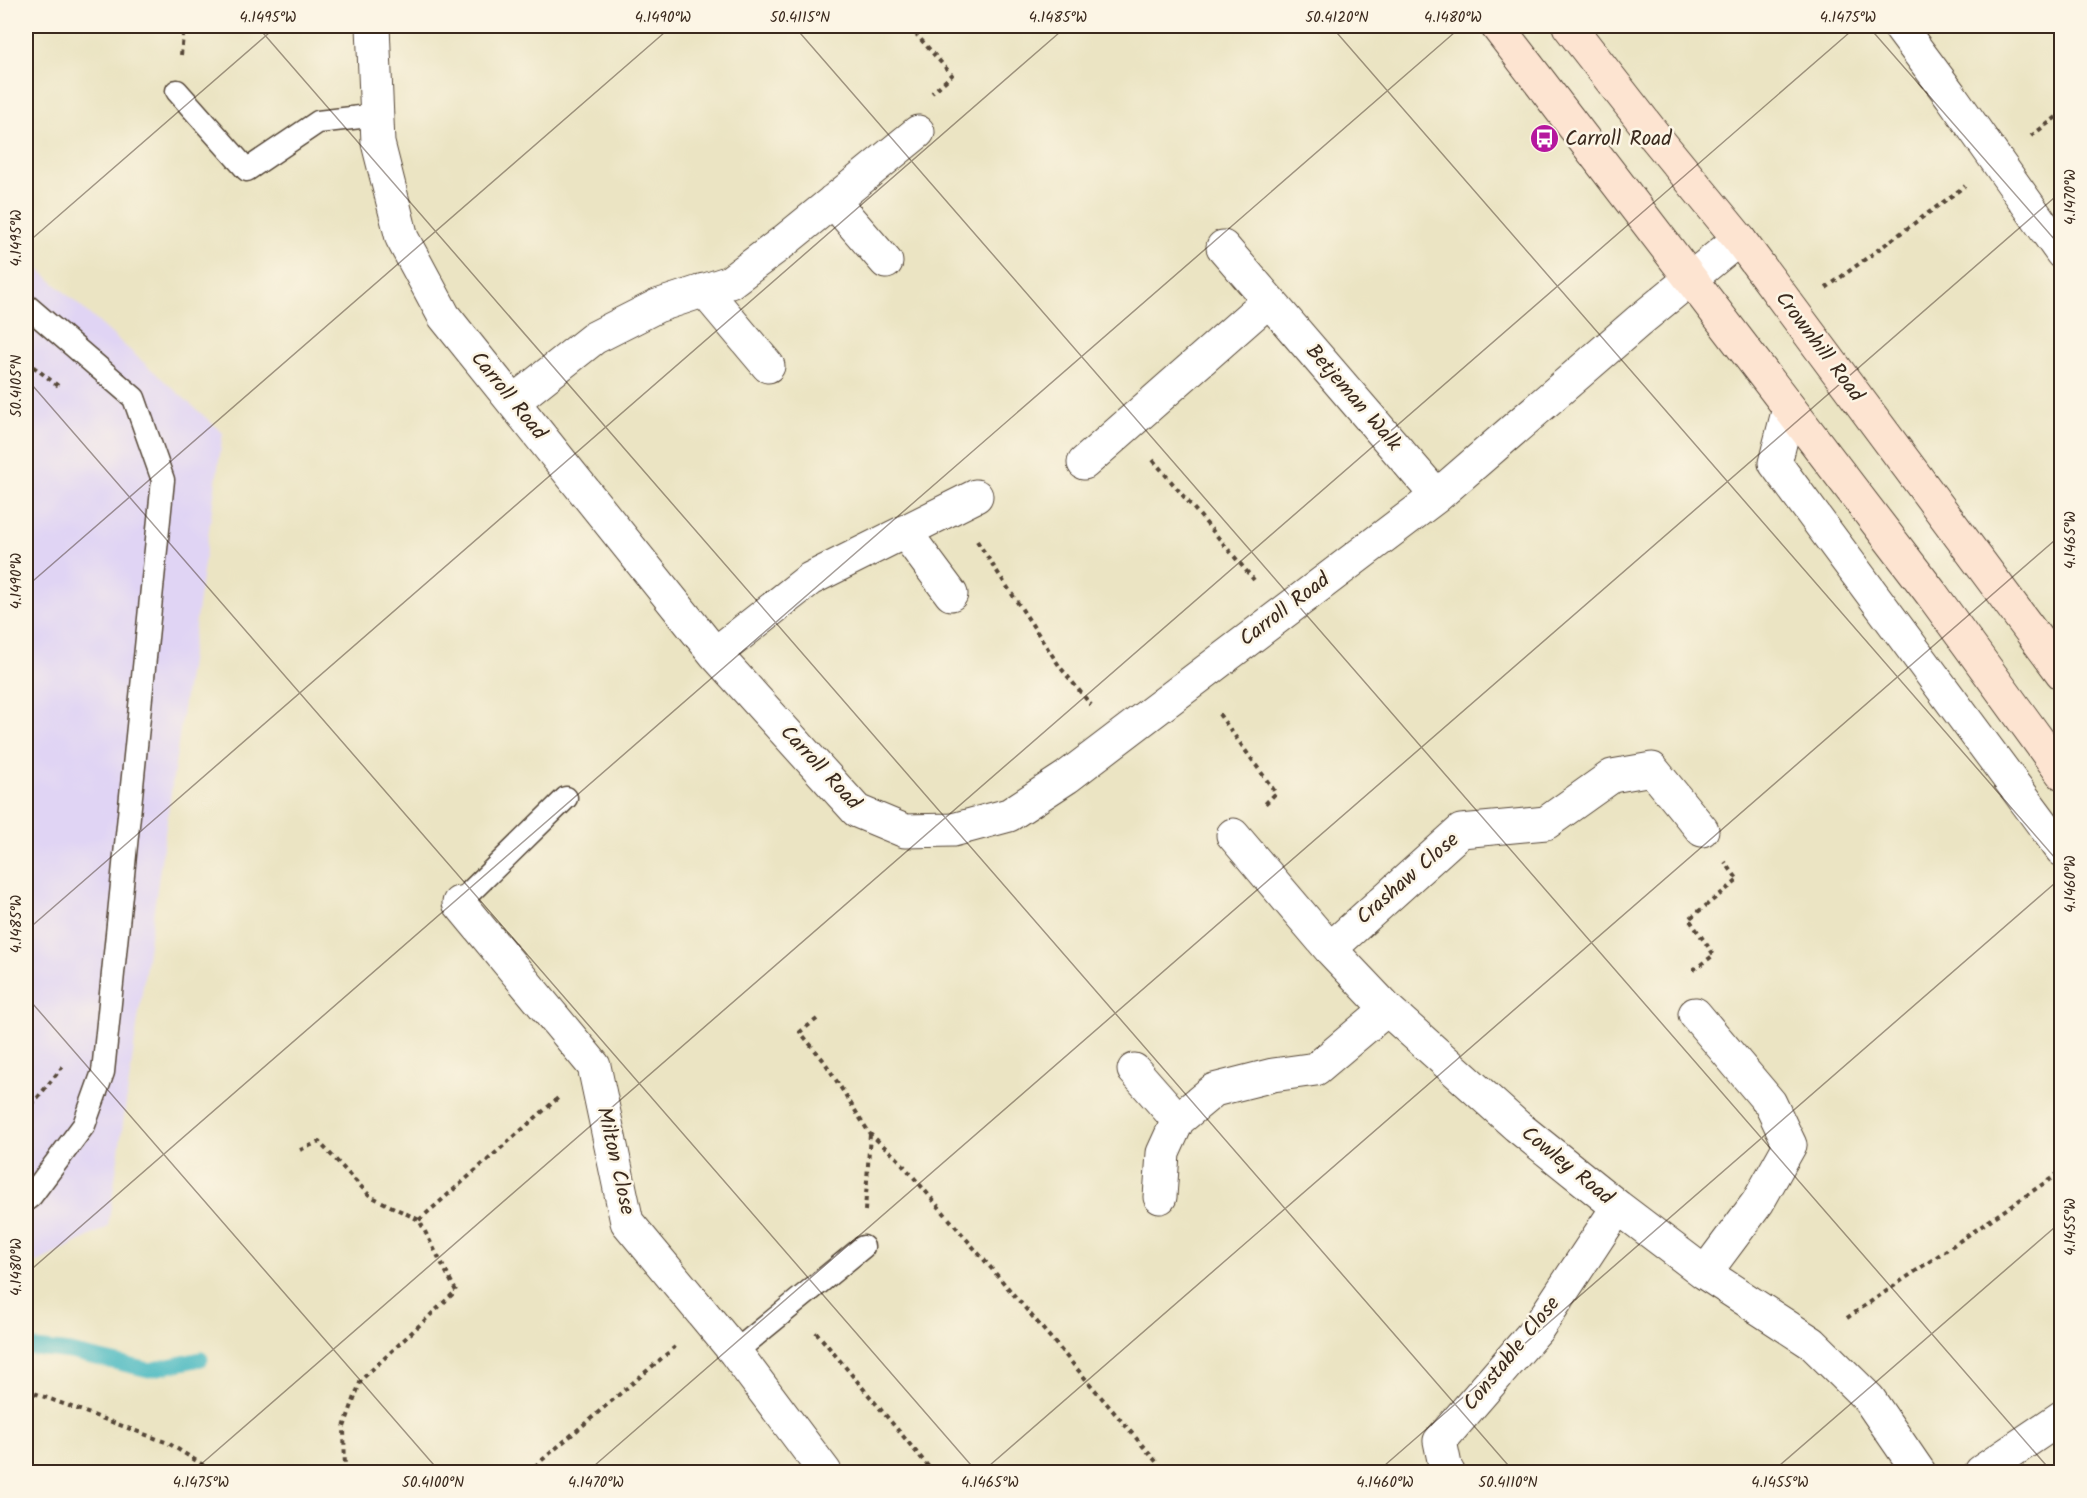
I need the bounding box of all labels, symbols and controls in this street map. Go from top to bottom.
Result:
text: 4.1495°W [240,6,297,30]
text: 4.1490°W [635,6,691,30]
text: 50.4115°N [770,6,830,30]
text: 4.1485°W [1029,6,1088,30]
text: 50.4120°N [1305,6,1369,30]
text: 4.1480°W [1424,6,1482,30]
text: 4.1475°W [1820,6,1877,30]
bus stop icon: Carroll Road [1528,123,1560,155]
place label: Carroll Road [1565,123,1672,156]
text: 4.1470°W [2059,169,2083,225]
text: 4.1495°W [5,209,29,267]
street label: Crownhill Road [1766,285,1872,410]
street label: Betjeman Walk [1297,337,1409,459]
street label: Carroll Road [462,344,555,448]
text: 50.4105°N [5,355,29,417]
text: 4.1465°W [2059,511,2083,569]
text: 4.1490°W [5,553,29,609]
street label: Carroll Road [1232,564,1338,655]
street label: Carroll Road [772,718,869,819]
street label: Crashaw Close [1349,824,1467,933]
text: 4.1460°W [2059,855,2083,913]
text: 4.1485°W [5,894,29,953]
street label: Milton Close [587,1104,644,1219]
street label: Cowley Road [1513,1118,1621,1214]
text: 4.1455°W [2059,1198,2083,1256]
text: 4.1480°W [5,1238,29,1296]
street label: Constable Close [1455,1289,1569,1419]
text: 4.1475°W [173,1471,230,1495]
text: 50.4100°N [402,1471,464,1495]
text: 4.1470°W [568,1471,624,1495]
text: 4.1465°W [961,1471,1019,1495]
text: 4.1460°W [1356,1471,1414,1495]
text: 50.4110°N [1478,1471,1538,1495]
text: 4.1455°W [1751,1471,1809,1495]

